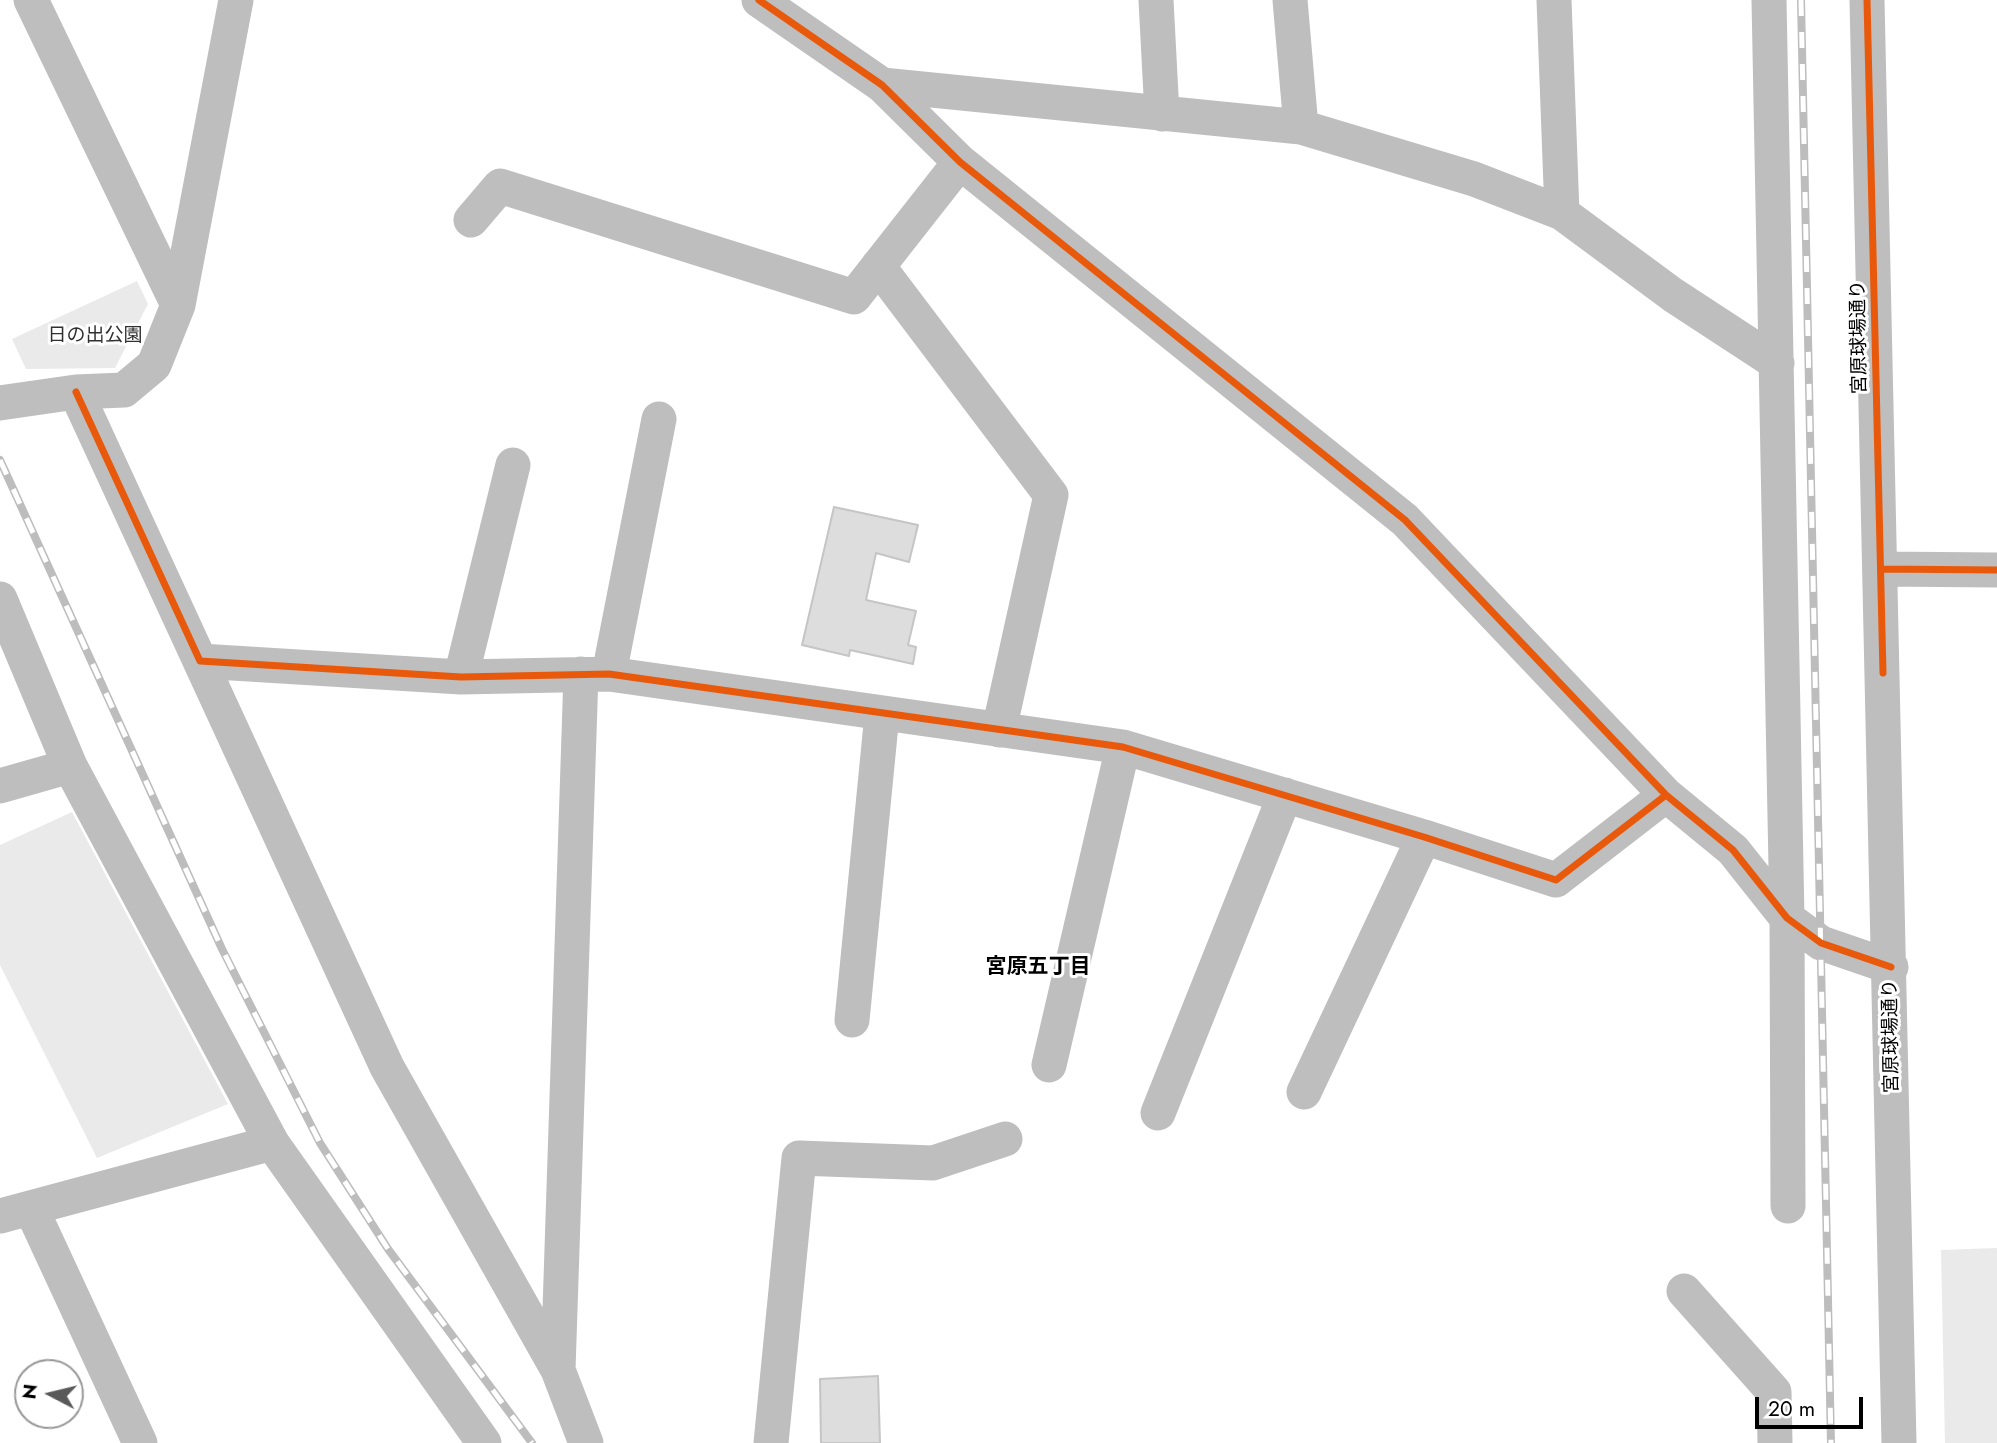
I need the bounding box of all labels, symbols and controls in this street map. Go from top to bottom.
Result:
street label: 宮原球場通り [1848,280,1872,394]
park label: 日の出公園 [48,325,142,347]
district label: 宮原五丁目 [986,955,1090,981]
street label: 宮原球場通り [1880,979,1904,1093]
north arrow [14,1359,84,1429]
text: N [15,1382,44,1401]
scale bar [1759,1384,1868,1428]
text: 20 m [1768,1394,1815,1424]

